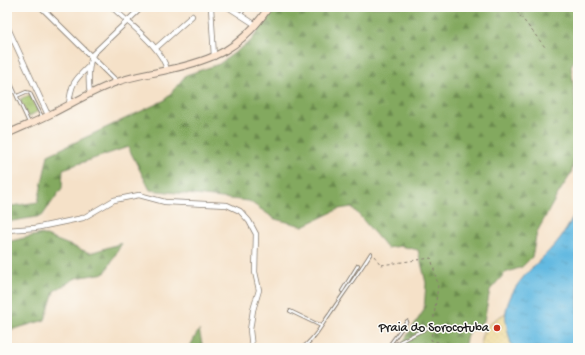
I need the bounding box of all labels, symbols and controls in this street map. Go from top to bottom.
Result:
place label: Praia do Sorocotuba [378,321,490,336]
marker: Praia do Sorocotuba [492,323,502,333]

